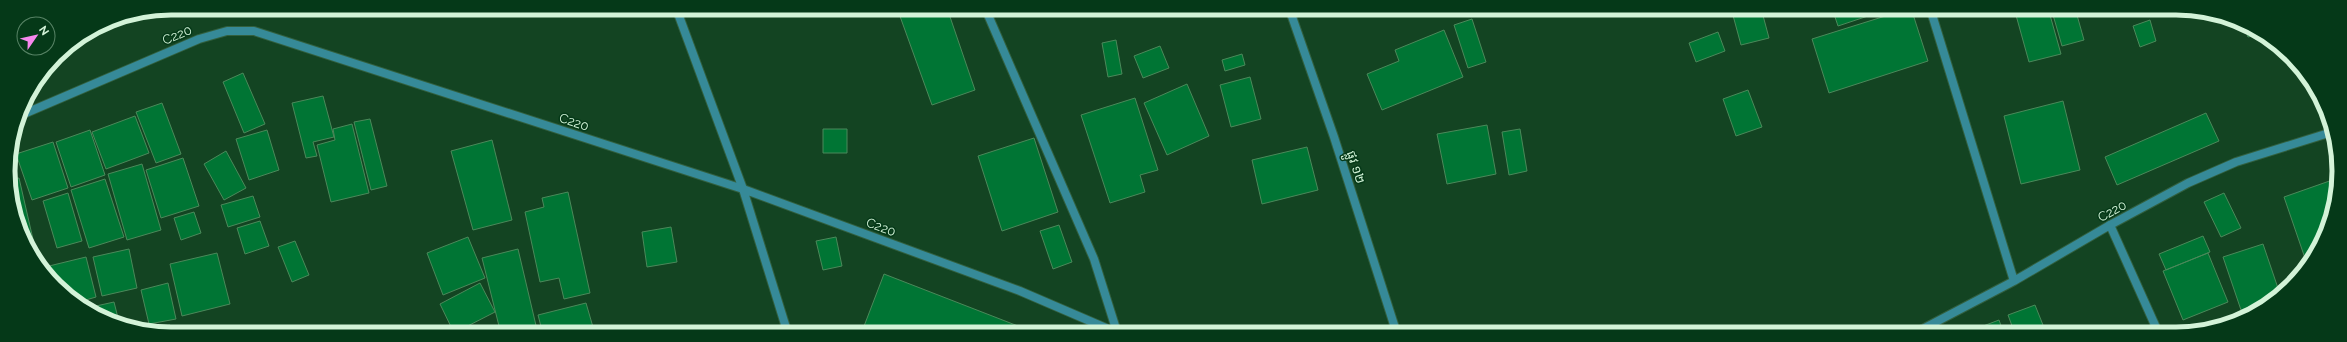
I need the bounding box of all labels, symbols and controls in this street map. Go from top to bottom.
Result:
north arrow [16,16,56,56]
street label: C220 [160,22,194,48]
text: N [36,24,52,38]
street label: C220 [557,110,591,134]
street label: ផ្លូវ ១២ [1340,149,1368,187]
street label: C220 [2095,197,2129,225]
street label: C220 [864,215,898,239]

